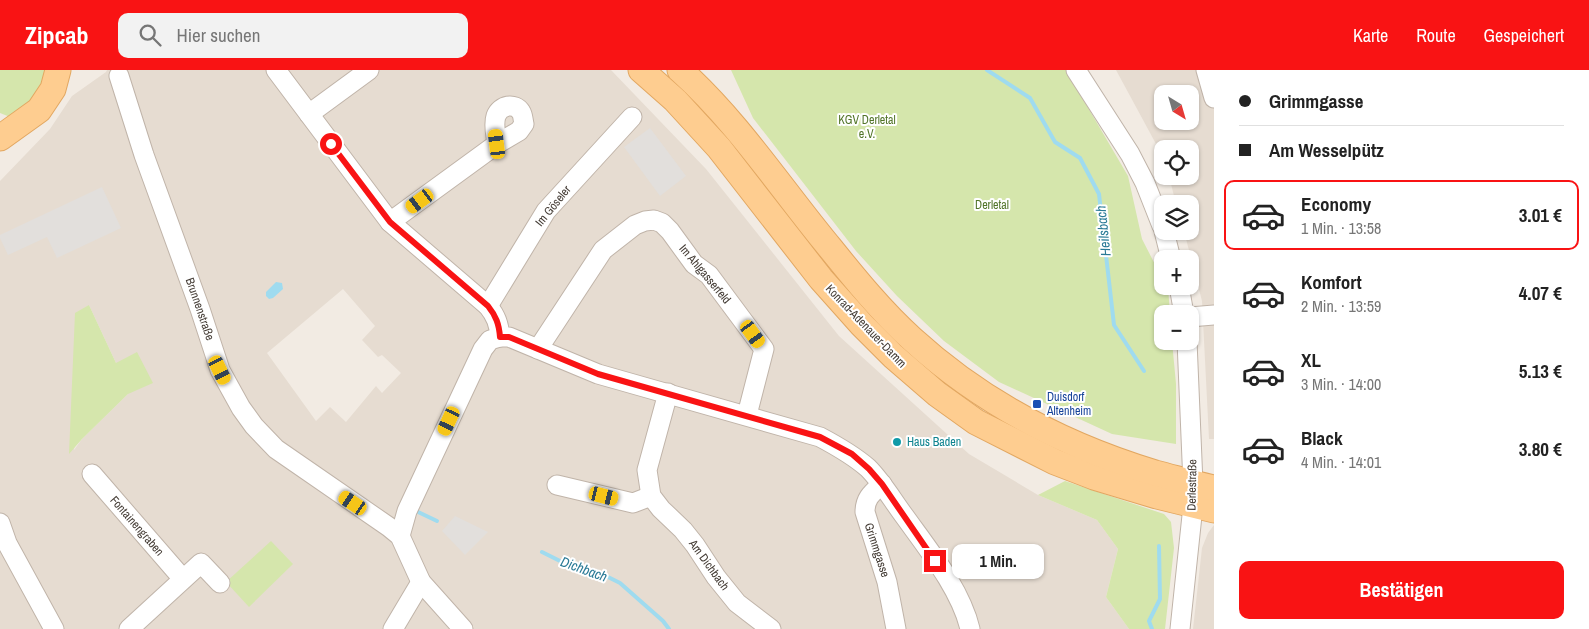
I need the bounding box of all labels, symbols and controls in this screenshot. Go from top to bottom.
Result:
search box [118,13,468,58]
text: Zipcab [25,19,88,51]
icon: search [136,21,164,49]
text: Hier suchen [176,22,260,48]
text: Karte [1353,23,1388,48]
text: Route [1416,23,1456,48]
text: Gespeichert [1484,23,1564,48]
north arrow [1154,85,1199,130]
map controls [1154,85,1199,350]
text: Grimmgasse [1269,88,1363,114]
park label: KGV Derletal e.V. [838,112,896,142]
car [487,128,506,160]
route start [320,133,342,155]
text: Am Wesselpütz [1269,137,1384,163]
button: locate [1154,140,1199,185]
street label: Im Göseler [532,182,575,230]
car [403,186,436,216]
text: Economy [1301,191,1371,217]
icon: car [1241,193,1286,238]
button: layers [1154,195,1199,240]
park label: Derletal [975,197,1009,213]
text: 3.01 € [1519,202,1562,228]
water label: Heilsbach [1091,205,1115,257]
text: 1 Min. · 13:58 [1301,217,1381,239]
street label: Im Ahlgasserfeld [675,241,735,307]
button: + [1154,250,1199,295]
text: Komfort [1301,269,1362,295]
icon: car [1241,271,1286,316]
street label: Brunnenstraße [182,276,218,342]
text: 4.07 € [1519,280,1562,306]
street label: Konrad-Adenauer-Damm [822,281,910,371]
text: 2 Min. · 13:59 [1301,295,1381,317]
button: − [1154,305,1199,350]
car [738,317,767,351]
text: XL [1301,347,1321,373]
icon: car [1241,349,1286,394]
car [206,353,233,387]
text: 5.13 € [1519,358,1562,384]
text: 3 Min. · 14:00 [1301,373,1381,395]
place label: Duisdorf Altenheim [1046,389,1091,419]
marker: Duisdorf Altenheim [1031,398,1043,410]
car [435,404,462,438]
text: Black [1301,425,1343,451]
icon: car [1241,427,1286,472]
place label: Haus Baden [907,434,961,450]
marker: Haus Baden [891,436,903,448]
text: 3.80 € [1519,436,1562,462]
text: 4 Min. · 14:01 [1301,451,1381,473]
street label: Derlestraße [1184,459,1200,511]
car [587,485,620,507]
car [336,488,369,518]
street label: Fontainengraben [107,493,167,559]
street label: Grimmgasse [861,521,893,579]
street label: Am Dichbach [685,536,733,594]
callout: 1 Min. [952,544,1045,578]
route end [924,550,946,572]
text: 1 Min. [979,550,1017,572]
water label: Dichbach [558,552,610,586]
button: Bestätigen [1239,561,1564,619]

